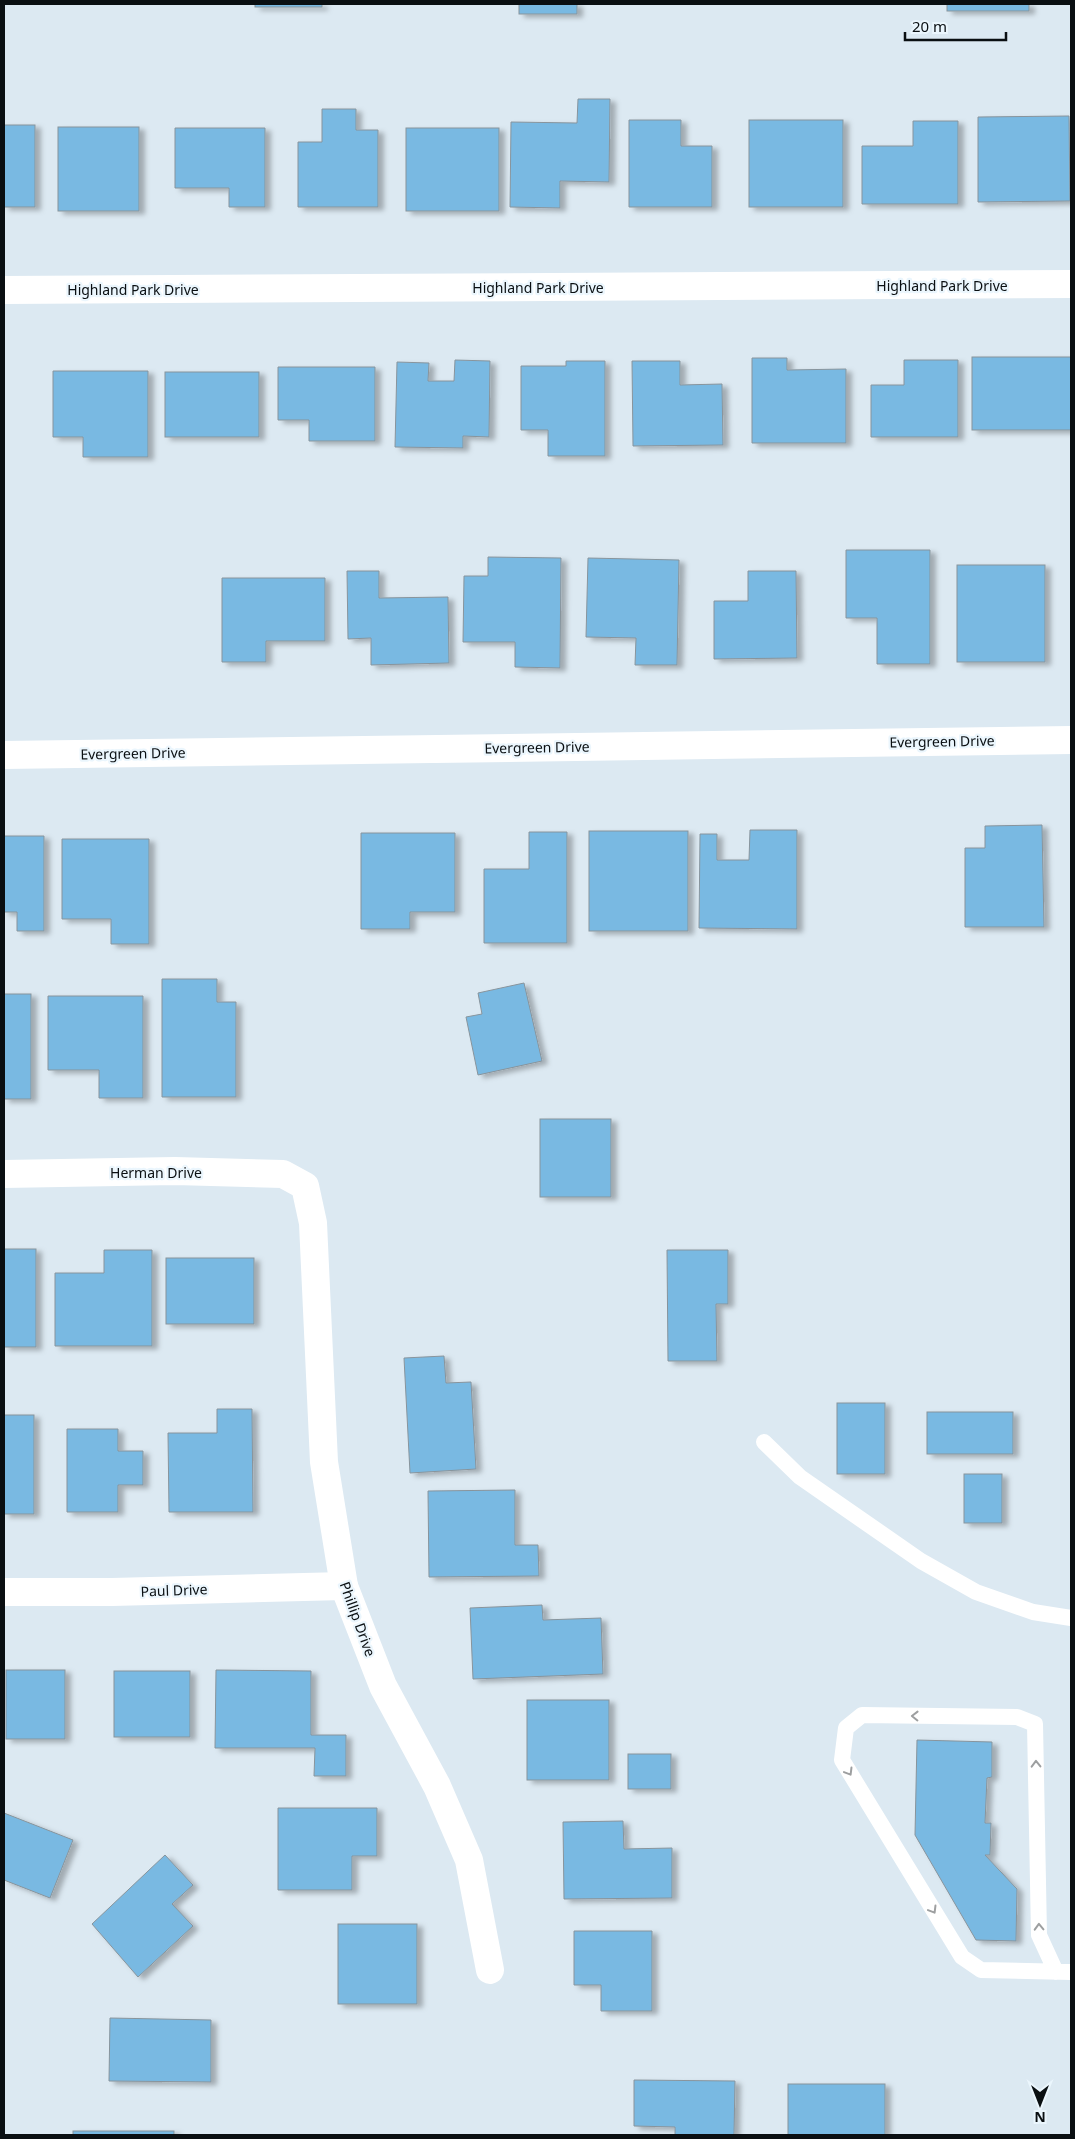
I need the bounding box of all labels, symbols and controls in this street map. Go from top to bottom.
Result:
scale bar [905,10,1006,42]
text: 20 m [912,16,947,36]
street label: Highland Park Drive [876,276,1008,295]
street label: Highland Park Drive [472,278,604,297]
street label: Highland Park Drive [67,280,199,299]
street label: Evergreen Drive [889,731,995,751]
street label: Evergreen Drive [484,737,590,757]
street label: Evergreen Drive [80,743,186,763]
street label: Herman Drive [110,1163,202,1182]
street label: Paul Drive [140,1579,208,1601]
street label: Phillip Drive [336,1579,380,1659]
one-way arrow [910,1710,918,1721]
one-way arrow [1031,1760,1041,1768]
one-way arrow [842,1766,852,1775]
one-way arrow [927,1905,937,1914]
one-way arrow [1034,1923,1045,1931]
north arrow [1015,2079,1065,2129]
text: N [1034,2108,1046,2127]

